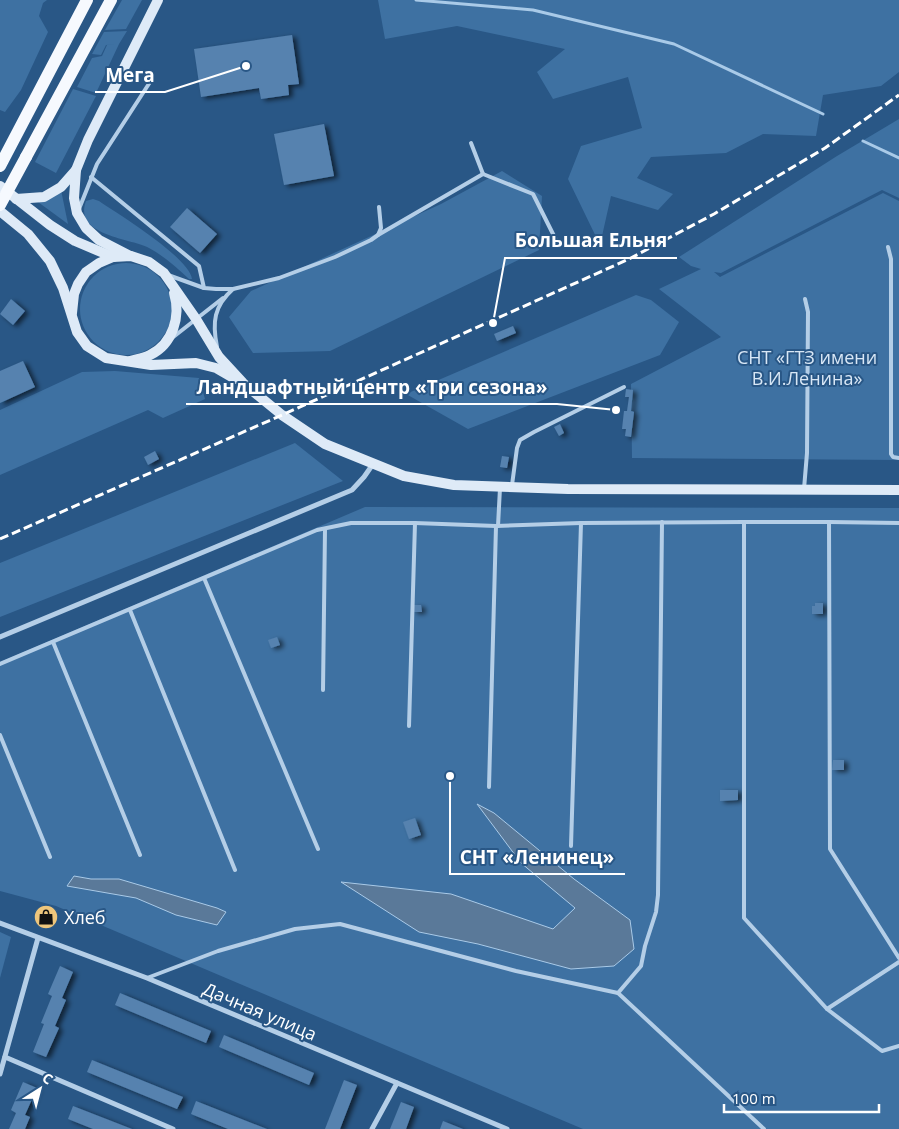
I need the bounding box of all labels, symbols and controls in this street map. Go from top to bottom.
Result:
callout: Мега [95,58,165,92]
text: Мега [105,62,155,88]
callout: Большая Ельня [505,224,677,258]
text: Большая Ельня [515,227,667,253]
park label: СНТ «ГТЗ имени В.И.Ленина» [737,345,877,390]
callout: Ландшафтный центр «Три сезона» [186,370,557,404]
text: Ландшафтный центр «Три сезона» [197,374,547,400]
callout: СНТ «Ленинец» [450,840,625,874]
text: СНТ «Ленинец» [460,844,614,870]
shop icon: Хлеб [33,904,59,930]
place label: Хлеб [64,905,106,929]
street label: Дачная улица [199,976,321,1046]
north arrow [15,1064,65,1114]
text: С [39,1068,57,1088]
scale bar [724,1082,879,1114]
text: 100 m [732,1088,776,1108]

